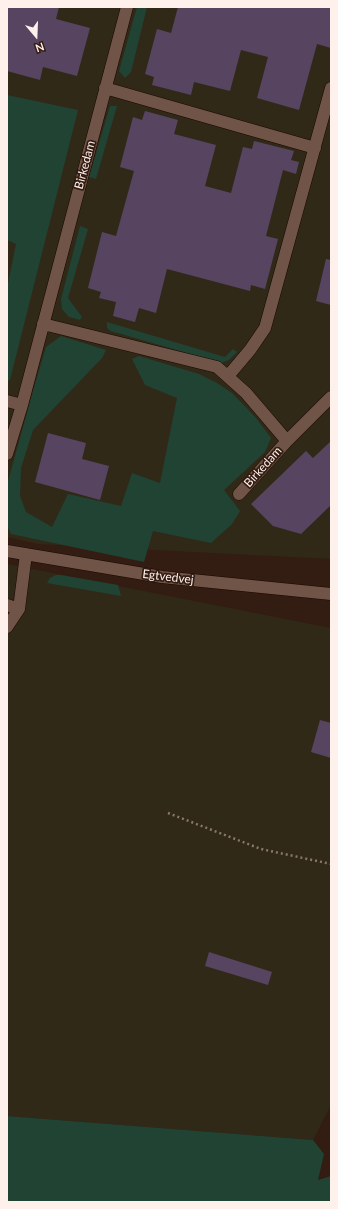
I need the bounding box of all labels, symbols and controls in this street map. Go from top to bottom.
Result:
north arrow [16,16,56,56]
text: N [34,40,46,55]
street label: Birkedam [72,139,98,191]
street label: Birkedam [241,444,285,490]
street label: Egtvedvej [142,567,194,587]

